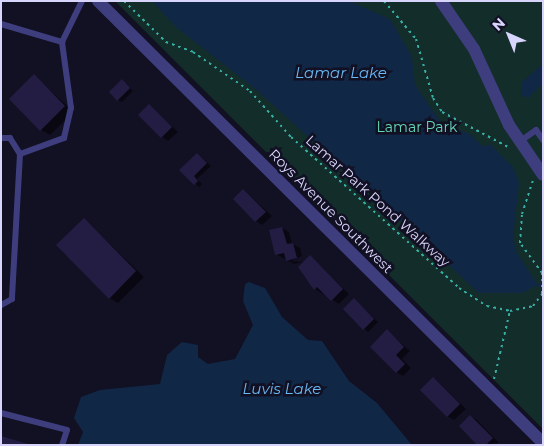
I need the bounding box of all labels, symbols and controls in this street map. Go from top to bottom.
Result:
north arrow [484,10,534,60]
text: N [488,14,509,35]
water label: Lamar Lake [295,64,387,82]
park label: Lamar Park [377,119,457,135]
street label: Lamar Park Pond Walkway [302,132,454,270]
street label: Roys Avenue Southwest [266,146,396,276]
water label: Luvis Lake [243,380,321,398]

